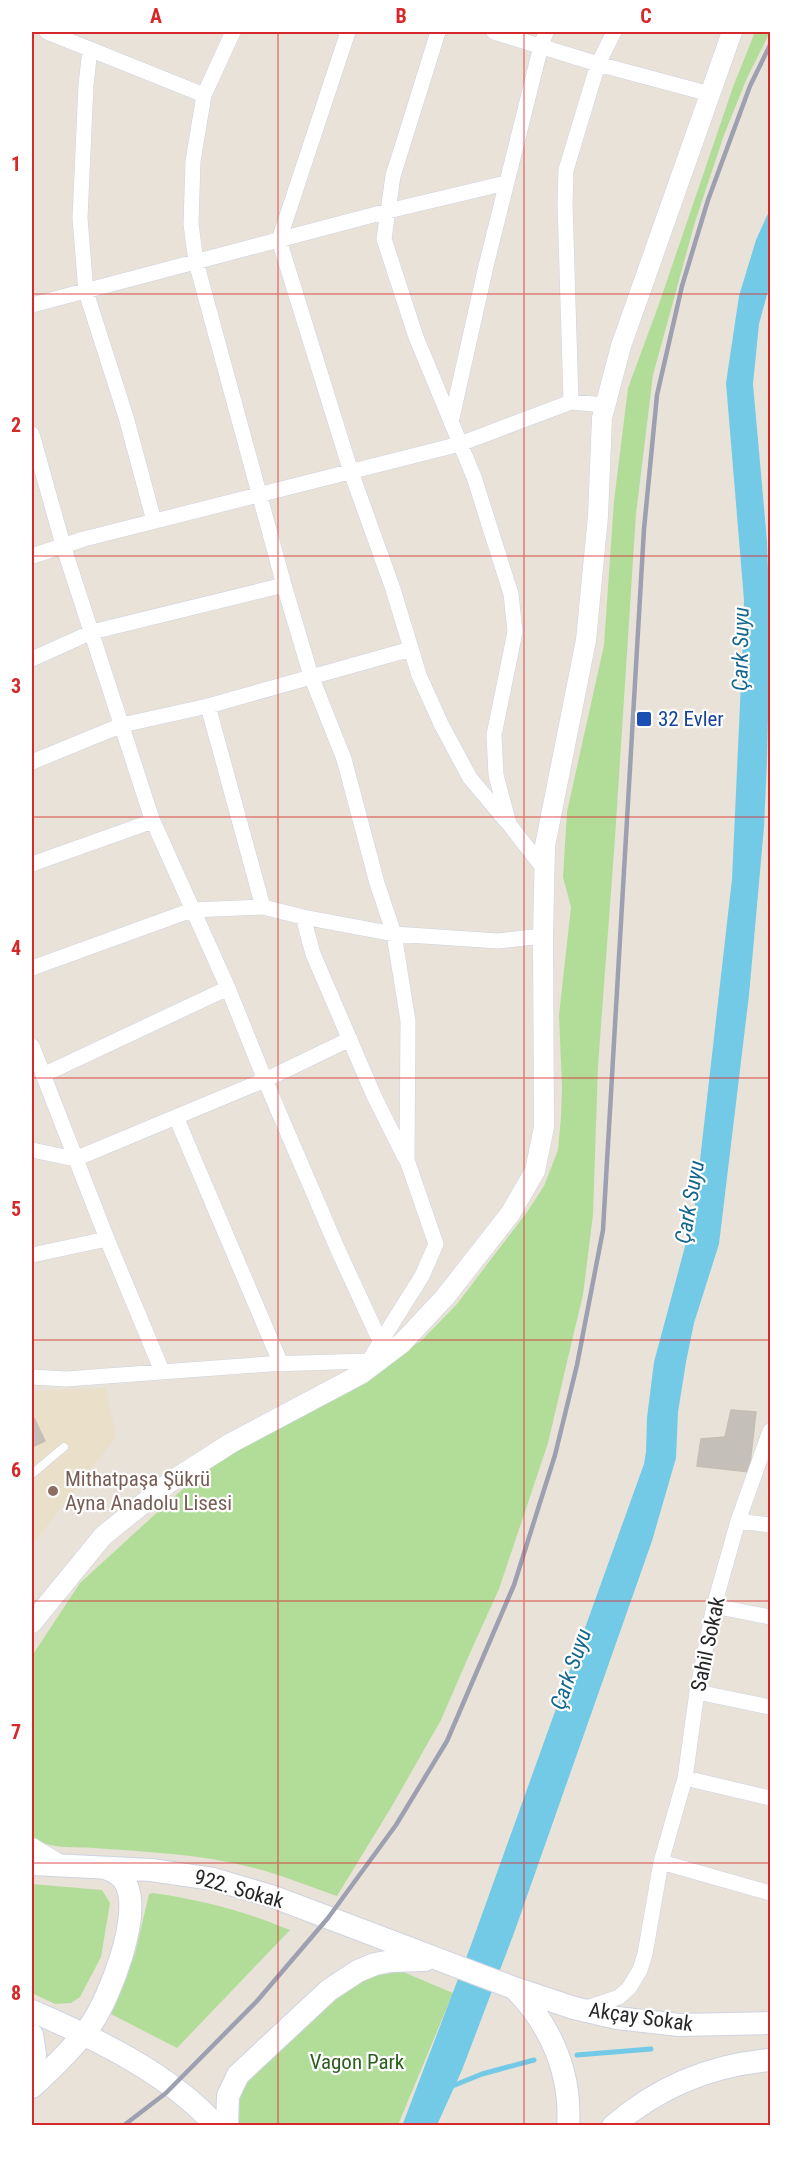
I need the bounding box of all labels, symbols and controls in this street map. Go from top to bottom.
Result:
text: A [150,4,162,28]
text: B [395,4,407,28]
text: C [640,4,652,28]
text: 1 [11,152,21,176]
text: 2 [11,413,21,437]
water label: Çark Suyu [727,607,754,691]
text: 3 [11,674,21,698]
place label: 32 Evler [658,707,724,731]
marker: 32 Evler [635,710,653,728]
text: 4 [11,936,21,960]
water label: Çark Suyu [670,1159,709,1246]
text: 5 [11,1197,21,1221]
text: 6 [11,1458,21,1482]
place label: Mithatpaşa Şükrü Ayna Anadolu Lisesi [65,1467,232,1515]
marker: Mithatpaşa Şükrü Ayna Anadolu Lisesi [46,1484,60,1498]
street label: Sahil Sokak [686,1594,730,1693]
water label: Çark Suyu [545,1625,596,1713]
text: 7 [11,1720,21,1744]
street label: 922. Sokak [192,1865,287,1913]
text: 8 [11,1981,21,2005]
street label: Akçay Sokak [587,1998,695,2036]
park label: Vagon Park [310,2050,405,2074]

